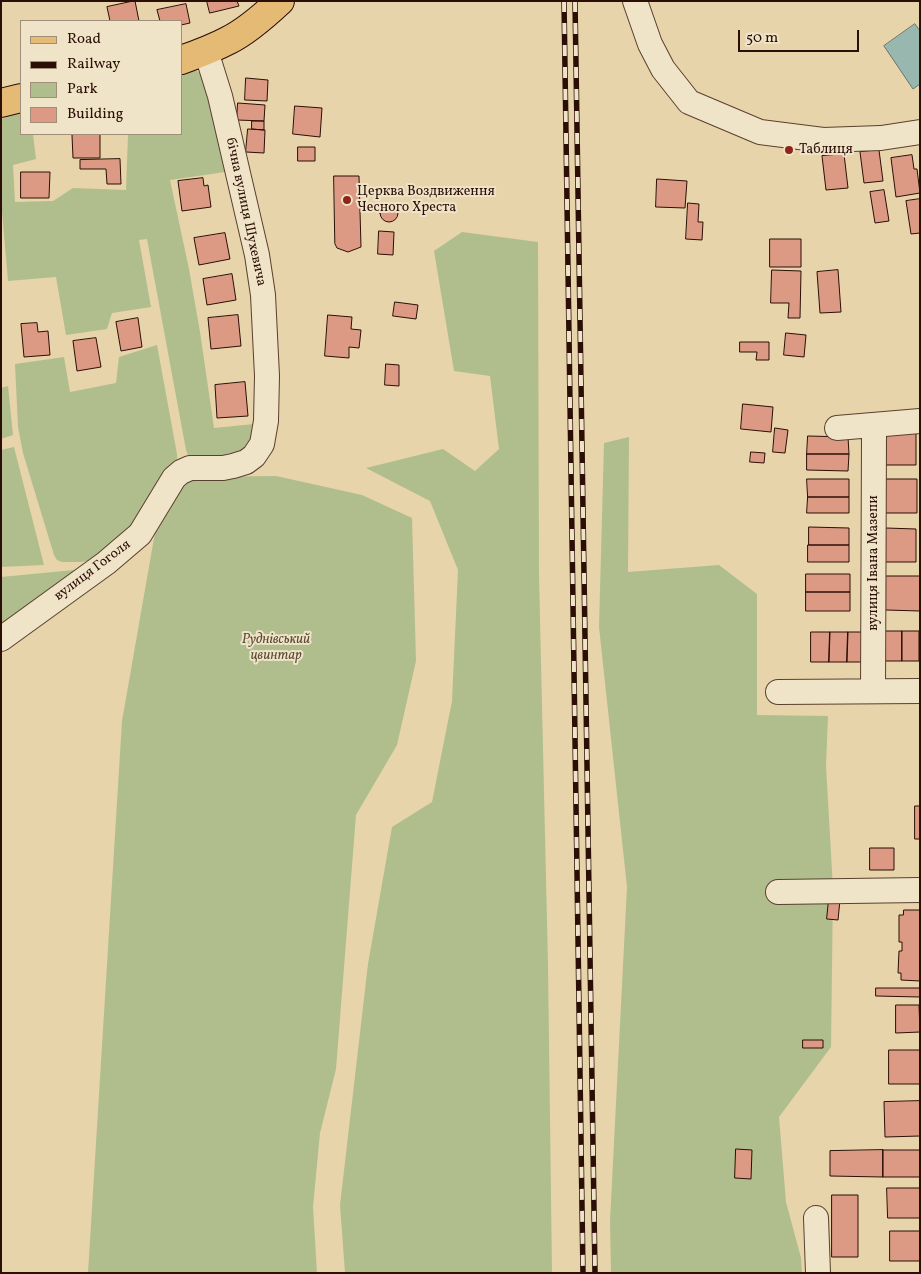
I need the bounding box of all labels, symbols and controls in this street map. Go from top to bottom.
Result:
legend [20,20,182,135]
scale bar [741,20,862,52]
text: 50 m [746,28,778,49]
text: Road [67,29,101,50]
text: Railway [67,54,120,75]
text: Park [67,79,98,100]
text: Building [67,104,123,125]
street label: бічна вулиця Шухевича [221,136,269,288]
place label: Таблиця [799,142,853,158]
marker: Таблиця [783,144,795,156]
place label: Церква Воздвиження Чесного Хреста [357,184,495,216]
marker: Церква Воздвиження Чесного Хреста [341,194,353,206]
street label: вулиця Івана Мазепи [866,495,882,631]
street label: вулиця Гоголя [51,537,135,605]
park label: Руднівський цвинтар [242,632,310,664]

